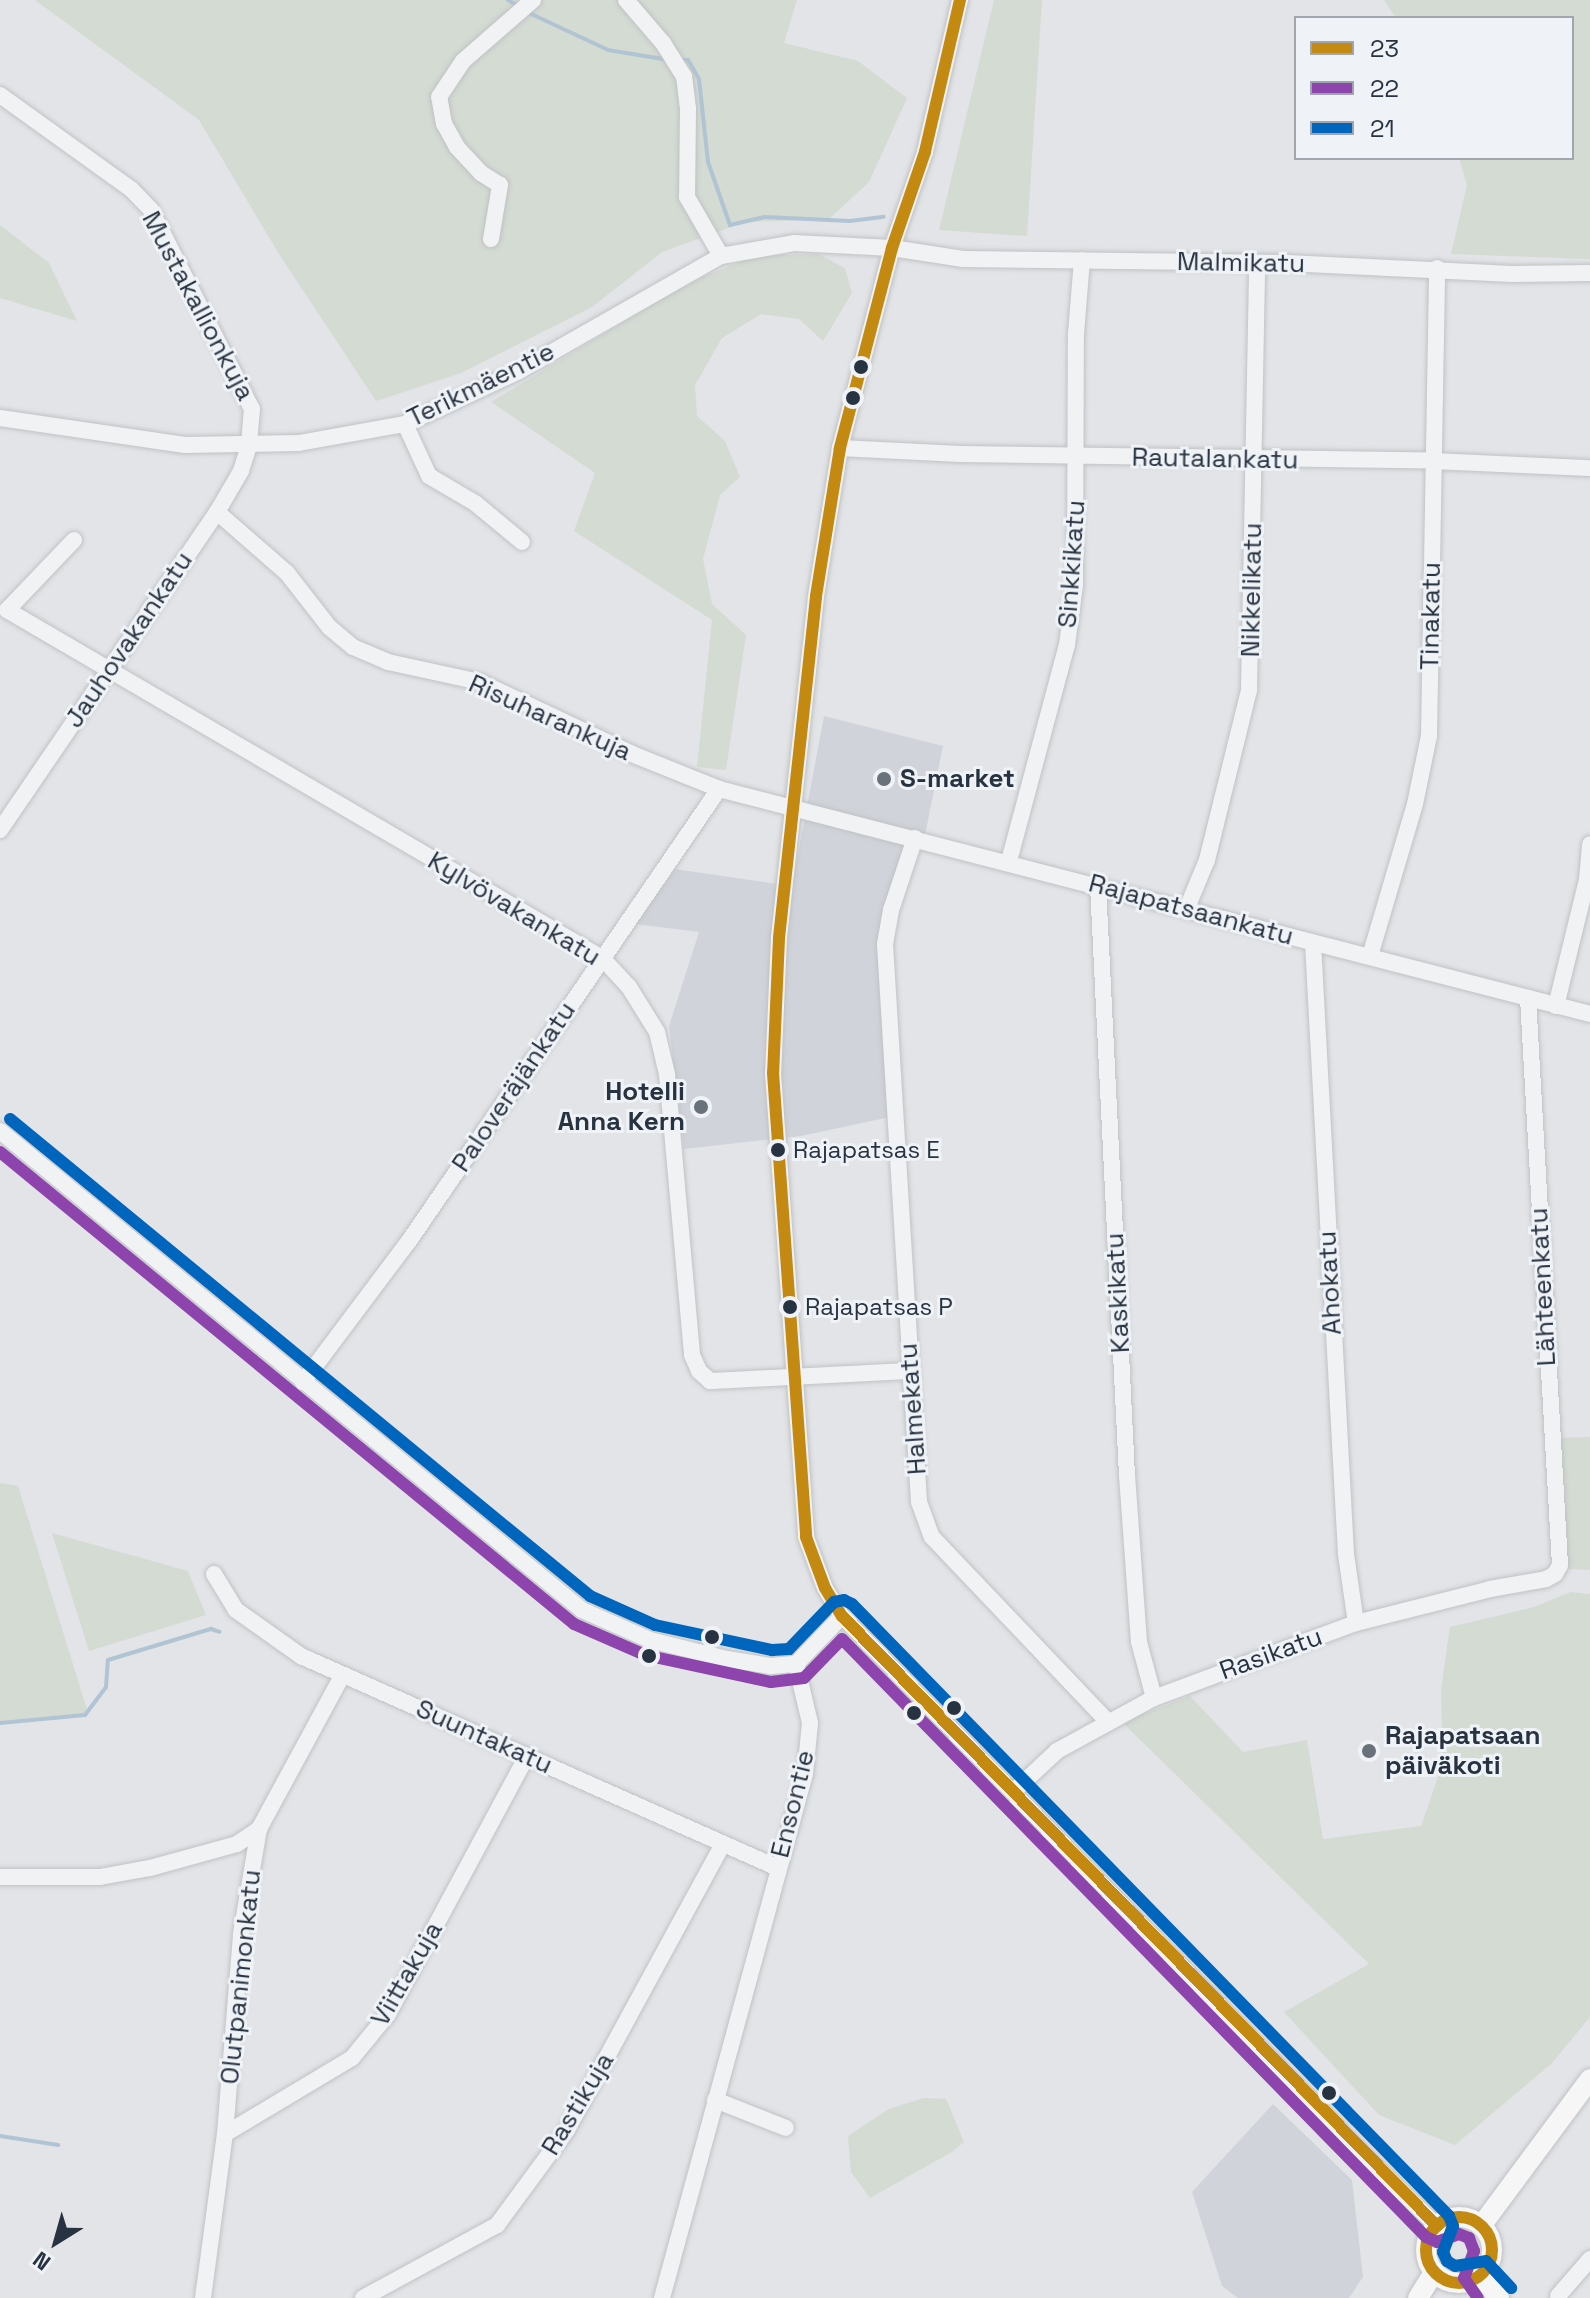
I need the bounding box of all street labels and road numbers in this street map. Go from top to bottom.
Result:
street label: Mustakallionkuja [135,206,261,406]
street label: Malmikatu [1177,246,1305,280]
street label: Terikmäentie [402,336,560,434]
street label: Rautalankatu [1131,442,1299,476]
street label: Sinkkikatu [1052,499,1092,629]
street label: Nikkelikatu [1235,522,1269,658]
street label: Jauhovakankatu [59,546,199,734]
street label: Tinakatu [1414,562,1448,670]
street label: Risuharankuja [464,668,636,768]
street label: Kylvövakankatu [422,845,606,973]
street label: Rajapatsaankatu [1085,868,1297,952]
street label: Paloveräjänkatu [446,996,582,1178]
street label: Lähteenkatu [1523,1207,1563,1367]
street label: Ahokatu [1312,1230,1348,1336]
street label: Kaskikatu [1099,1232,1137,1354]
street label: Halmekatu [893,1342,933,1476]
street label: Rasikatu [1215,1621,1327,1687]
street label: Suuntakatu [411,1693,557,1781]
street label: Ensontie [765,1747,821,1861]
street label: Olutpanimonkatu [214,1868,268,2086]
street label: Viittakuja [365,1916,449,2032]
street label: Rastikuja [535,2047,621,2161]

